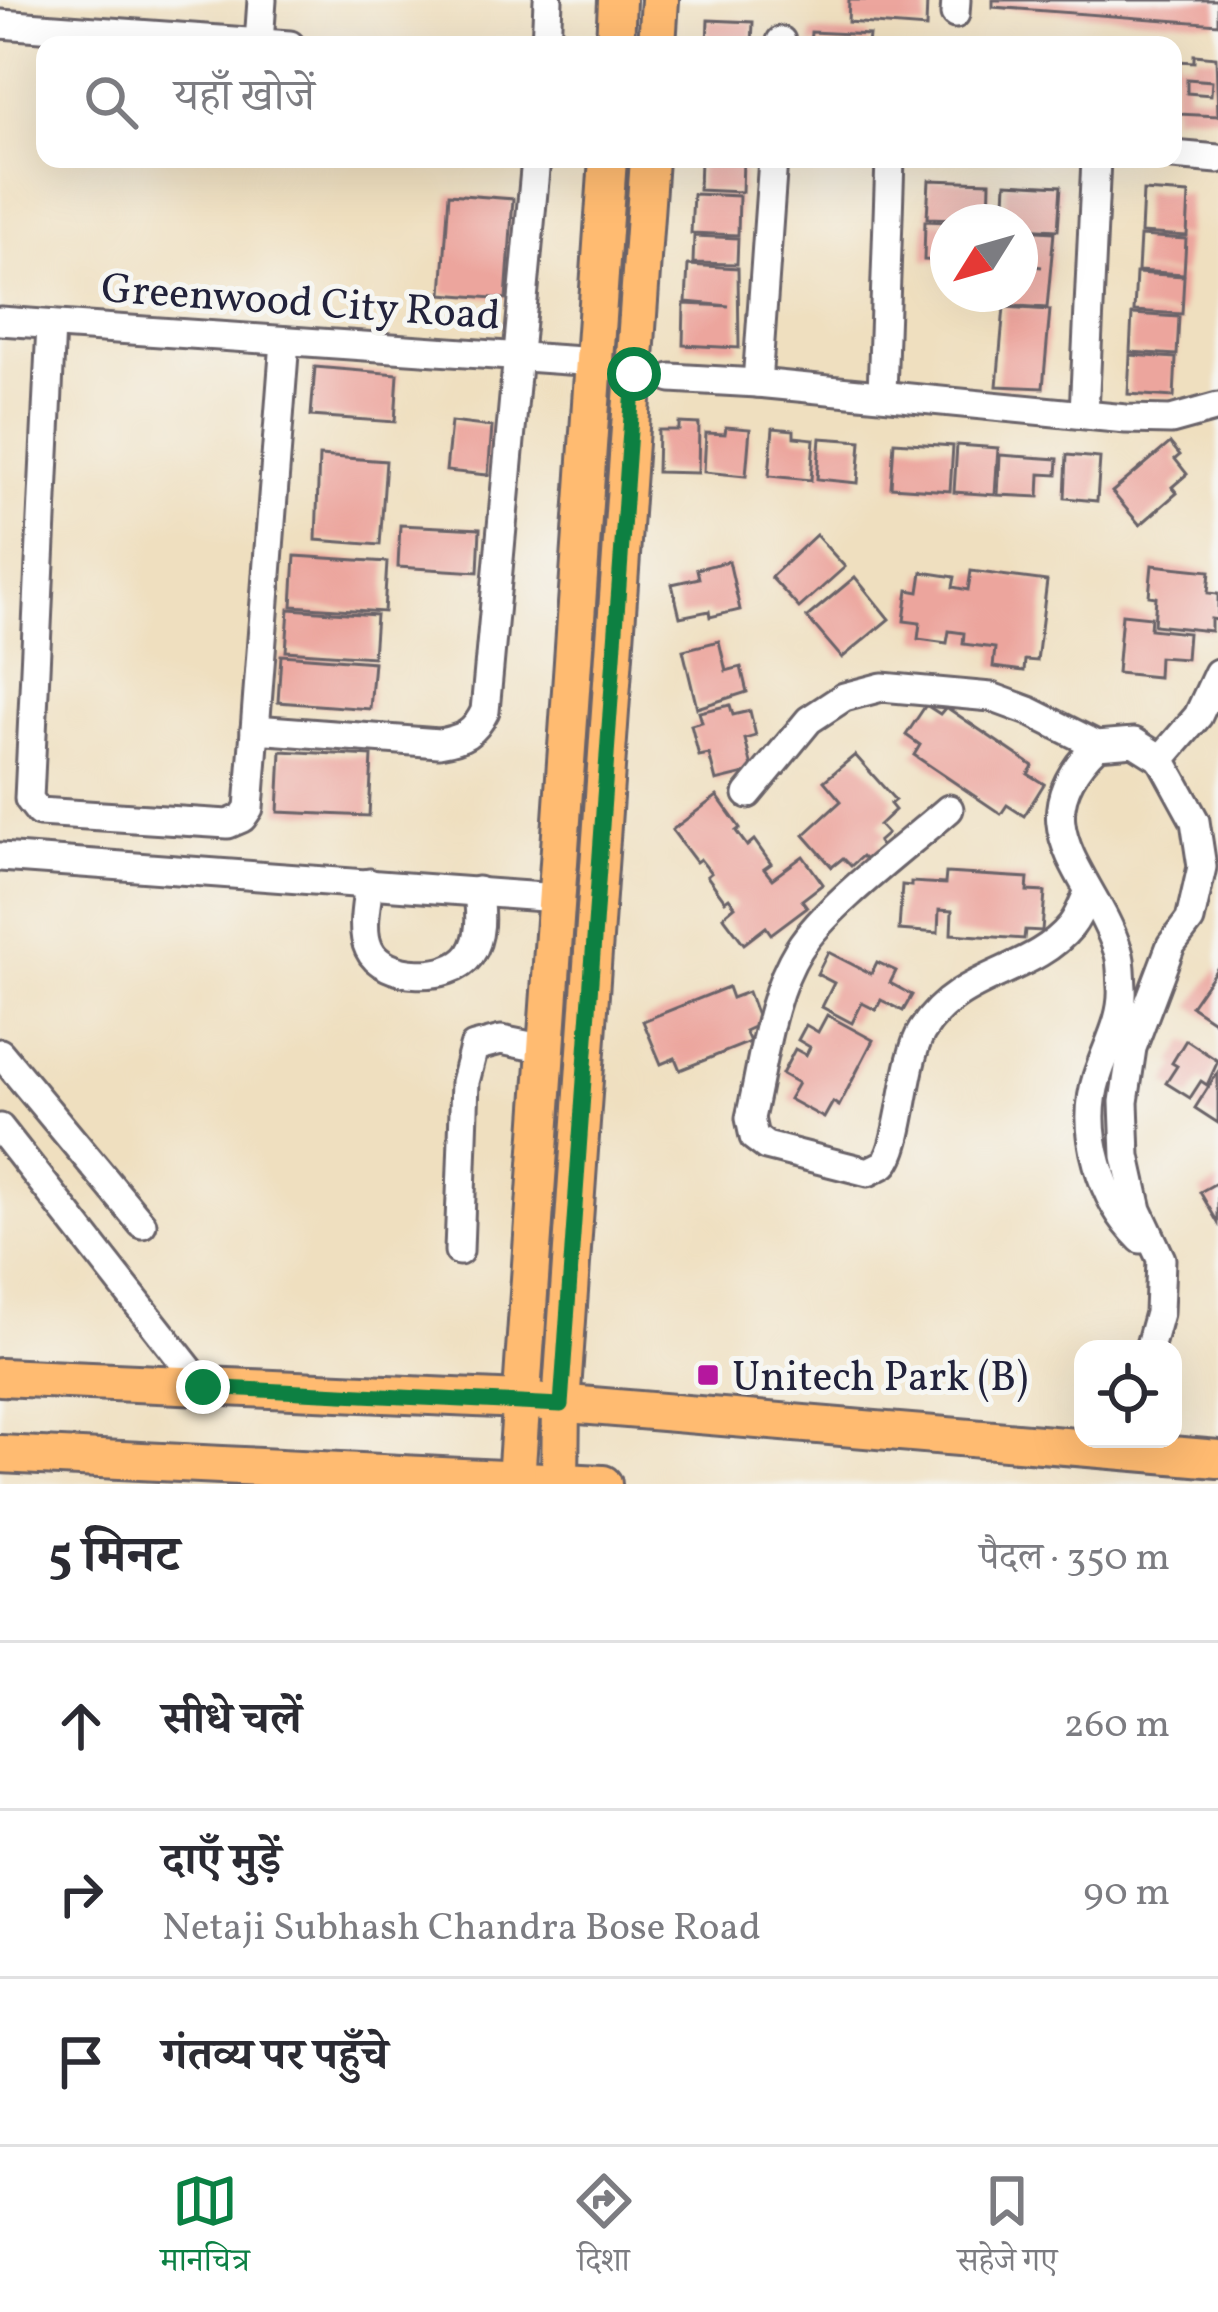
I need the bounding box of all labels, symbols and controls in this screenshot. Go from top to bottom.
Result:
search box [36,36,1182,168]
text: यहाँ खोजें [174,67,315,130]
icon: search [78,69,144,135]
north arrow [930,204,1038,312]
street label: Greenwood City Road [99,261,502,348]
route start [607,347,661,401]
map controls [1074,1340,1182,1448]
button: locate [1074,1340,1182,1448]
place label: Unitech Park (B) [732,1350,1028,1409]
route end [176,1360,230,1414]
marker: Unitech Park (B) [695,1362,721,1388]
text: 5 मिनट [48,1522,179,1593]
text: पैदल · 350 m [979,1532,1170,1586]
text: सीधे चलें [162,1690,302,1753]
icon: ahead [48,1693,114,1759]
text: 260 m [1064,1699,1170,1753]
text: दाएँ मुड़ें [162,1831,281,1894]
icon: right [48,1861,114,1927]
text: 90 m [1083,1867,1170,1921]
text: Netaji Subhash Chandra Bose Road [162,1902,761,1956]
text: गंतव्य पर पहुँचे [162,2026,388,2089]
icon: arrive [48,2029,114,2095]
tab: मानचित्र [160,2168,250,2292]
tab: दिशा [571,2168,637,2292]
tab: सहेजे गए [957,2168,1058,2292]

